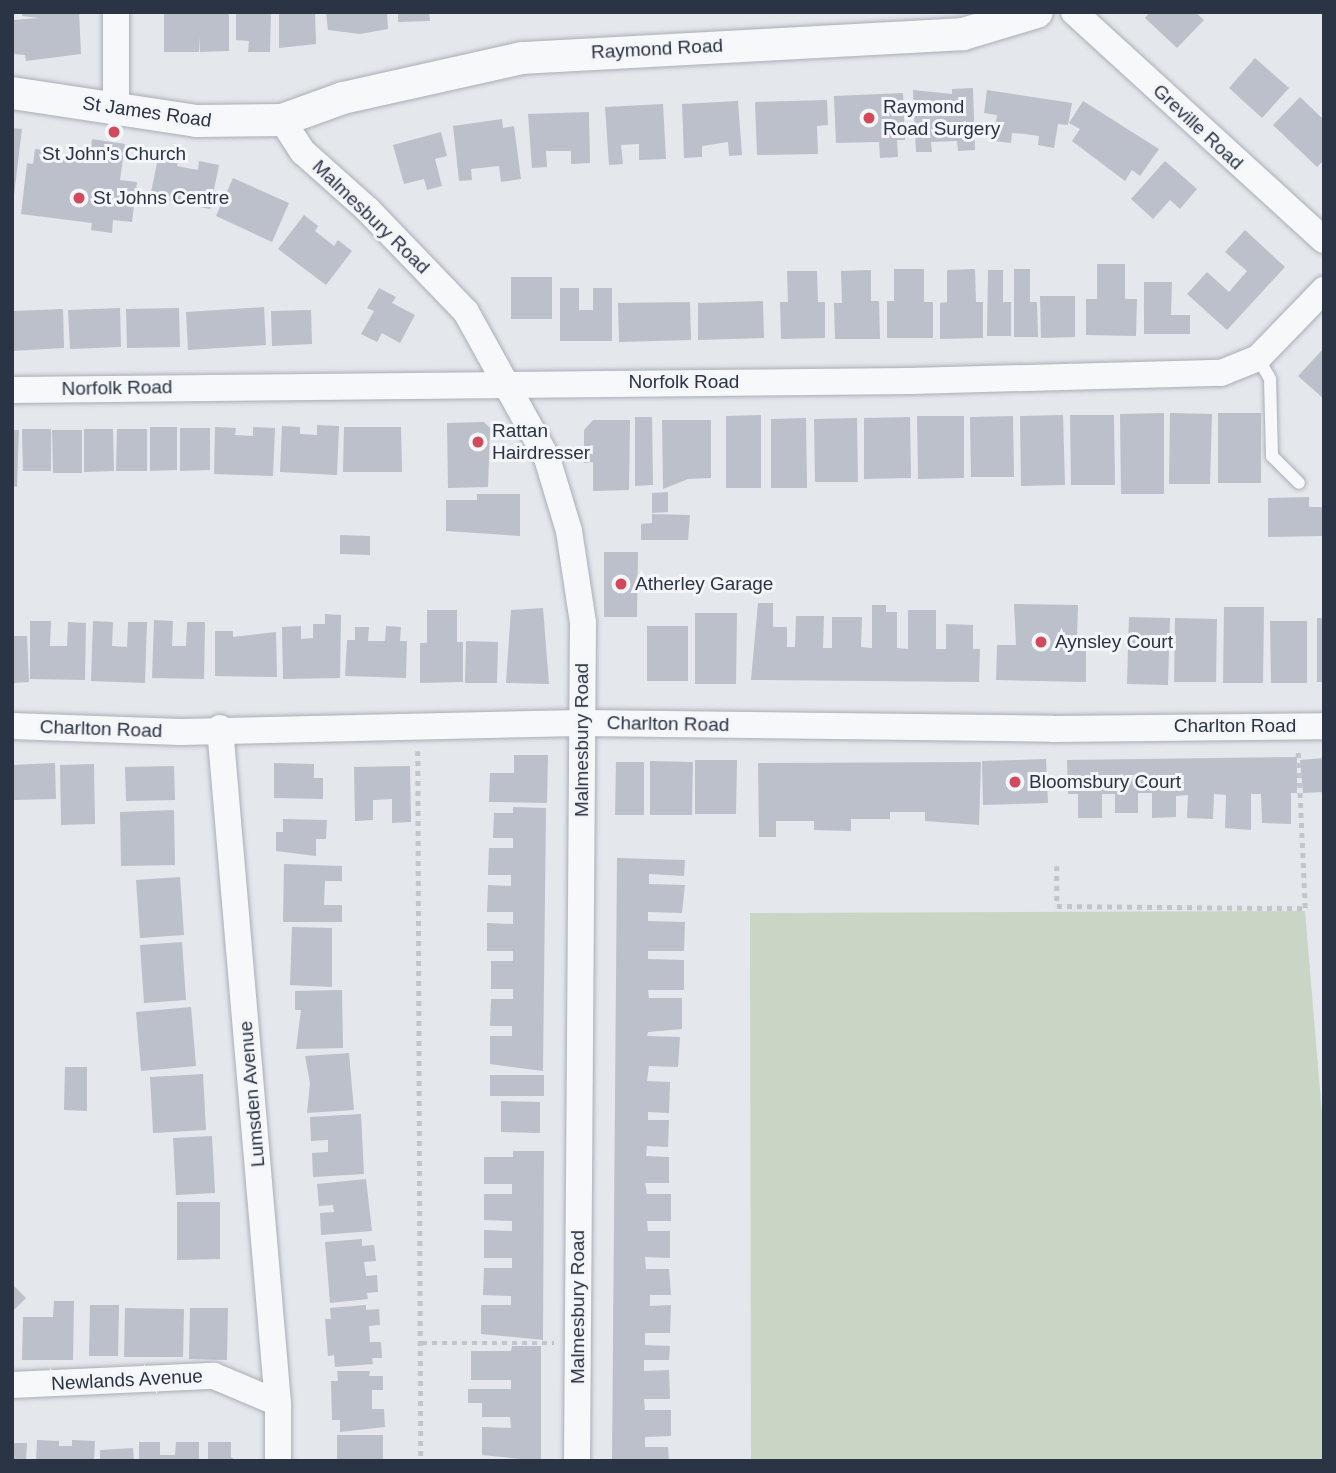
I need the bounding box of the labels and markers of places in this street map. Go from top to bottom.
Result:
place label: Raymond Road Surgery [883,96,1000,140]
marker: Raymond Road Surgery [861,110,877,126]
marker: St John's Church [106,124,122,140]
place label: St John's Church [42,143,186,165]
place label: St Johns Centre [93,187,229,209]
marker: St Johns Centre [71,190,87,206]
place label: Rattan Hairdresser [492,420,590,464]
marker: Rattan Hairdresser [470,434,486,450]
place label: Atherley Garage [635,573,773,595]
marker: Atherley Garage [613,576,629,592]
place label: Aynsley Court [1055,631,1173,653]
marker: Aynsley Court [1033,634,1049,650]
place label: Bloomsbury Court [1029,771,1181,793]
marker: Bloomsbury Court [1007,774,1023,790]

